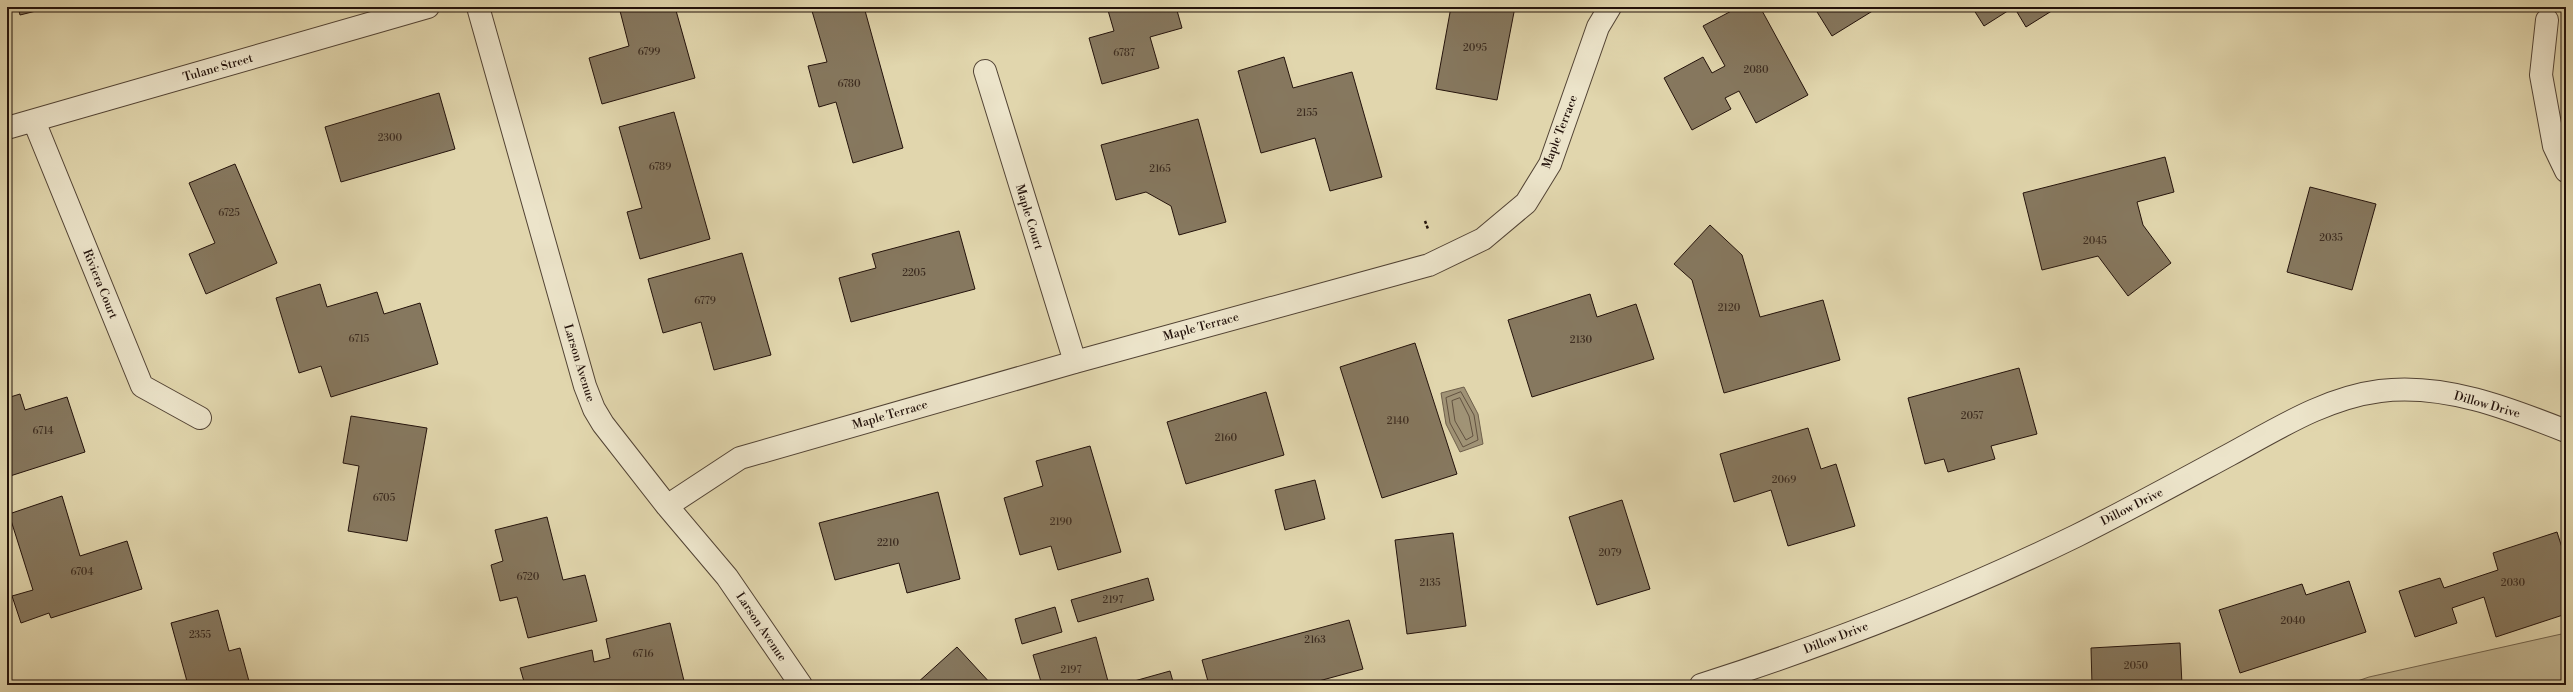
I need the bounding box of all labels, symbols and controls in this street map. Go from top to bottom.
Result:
house number: 2095 [1463,42,1487,54]
house number: 6799 [638,46,660,58]
house number: 6787 [1113,47,1135,59]
street label: Tulane Street [181,51,255,85]
house number: 2080 [1743,64,1769,76]
house number: 6780 [837,78,861,90]
street label: Maple Terrace [1539,93,1581,171]
house number: 2155 [1296,107,1318,119]
house number: 2300 [378,132,403,144]
house number: 6789 [649,161,671,173]
house number: 2165 [1149,163,1171,175]
street label: Maple Court [1012,183,1046,252]
house number: 6725 [218,207,240,219]
house number: 2035 [2319,232,2343,244]
house number: 2045 [2083,235,2107,247]
street label: Riviera Court [79,247,121,322]
house number: 2205 [902,267,926,279]
house number: 6779 [694,295,716,307]
house number: 2120 [1718,302,1741,314]
street label: Maple Terrace [1161,310,1241,344]
street label: Larson Avenue [560,322,598,404]
house number: 6715 [349,333,370,345]
house number: 2130 [1570,334,1593,346]
street label: Dillow Drive [2452,388,2522,422]
street label: Maple Terrace [851,397,929,433]
house number: 2057 [1961,410,1983,422]
house number: 2140 [1387,415,1410,427]
house number: 6714 [33,425,53,437]
house number: 2160 [1215,432,1238,444]
house number: 2069 [1772,474,1796,486]
street label: Dillow Drive [2098,485,2166,529]
house number: 6705 [373,492,396,504]
house number: 2190 [1050,516,1073,528]
house number: 2210 [877,537,899,549]
house number: 2079 [1598,547,1622,559]
house number: 6704 [71,566,94,578]
house number: 6720 [517,571,540,583]
house number: 2135 [1419,577,1441,589]
house number: 2030 [2501,577,2526,589]
street label: Larson Avenue [732,589,790,665]
house number: 2197 [1103,594,1123,606]
house number: 2040 [2281,615,2306,627]
street label: Dillow Drive [1801,619,1871,657]
house number: 2355 [189,629,212,641]
house number: 2163 [1304,634,1326,646]
house number: 6716 [633,648,653,660]
house number: 2050 [2124,660,2149,672]
house number: 2197 [1061,664,1081,676]

